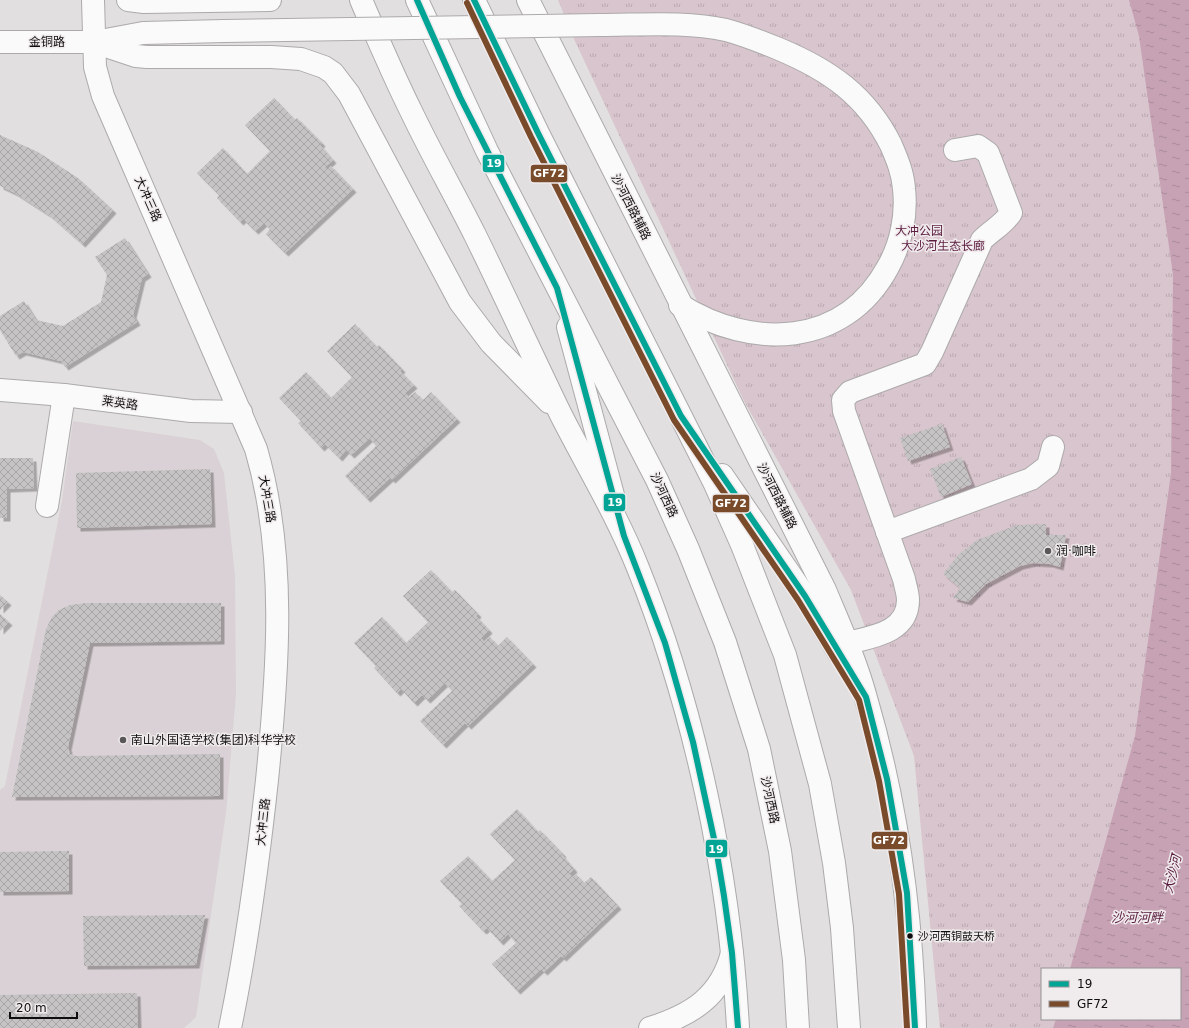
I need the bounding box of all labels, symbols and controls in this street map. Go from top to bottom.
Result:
street label: 金铜路 [29,35,65,49]
line badge: 19 [482,154,505,173]
text: 19 [486,157,502,170]
line badge: GF72 [530,164,568,183]
text: GF72 [533,167,565,180]
street label: 沙河西路辅路 [608,172,654,242]
street label: 大冲三路 [132,174,164,224]
park label: 大冲公园 [895,224,943,238]
park label: 大沙河生态长廊 [901,239,985,253]
street label: 莱英路 [101,394,139,412]
street label: 沙河西路辅路 [754,461,800,531]
street label: 沙河西路 [648,470,680,520]
street label: 大冲三路 [256,474,278,524]
line badge: 19 [603,493,626,512]
line badge: GF72 [712,494,750,513]
text: 19 [607,496,623,509]
text: GF72 [715,497,747,510]
place label: 润·咖啡 [1056,544,1096,558]
marker: 润·咖啡 [1043,546,1053,556]
place label: 南山外国语学校(集团)科华学校 [131,733,296,747]
marker: 南山外国语学校(集团)科华学校 [118,735,128,745]
street label: 沙河西路 [758,775,782,825]
street label: 大冲三路 [254,797,272,847]
line badge: GF72 [871,831,908,850]
text: GF72 [873,834,905,847]
line badge: 19 [705,839,728,858]
text: 19 [708,843,724,856]
water label: 大沙河 [1160,850,1185,895]
water label: 沙河河畔 [1111,910,1165,925]
place label: 沙河西铜鼓天桥 [918,930,995,943]
marker: 沙河西铜鼓天桥 [905,931,915,941]
legend [1041,968,1181,1020]
text: 19 [1077,977,1092,991]
scale bar [10,994,77,1020]
text: GF72 [1077,997,1108,1011]
text: 20 m [16,1001,47,1015]

